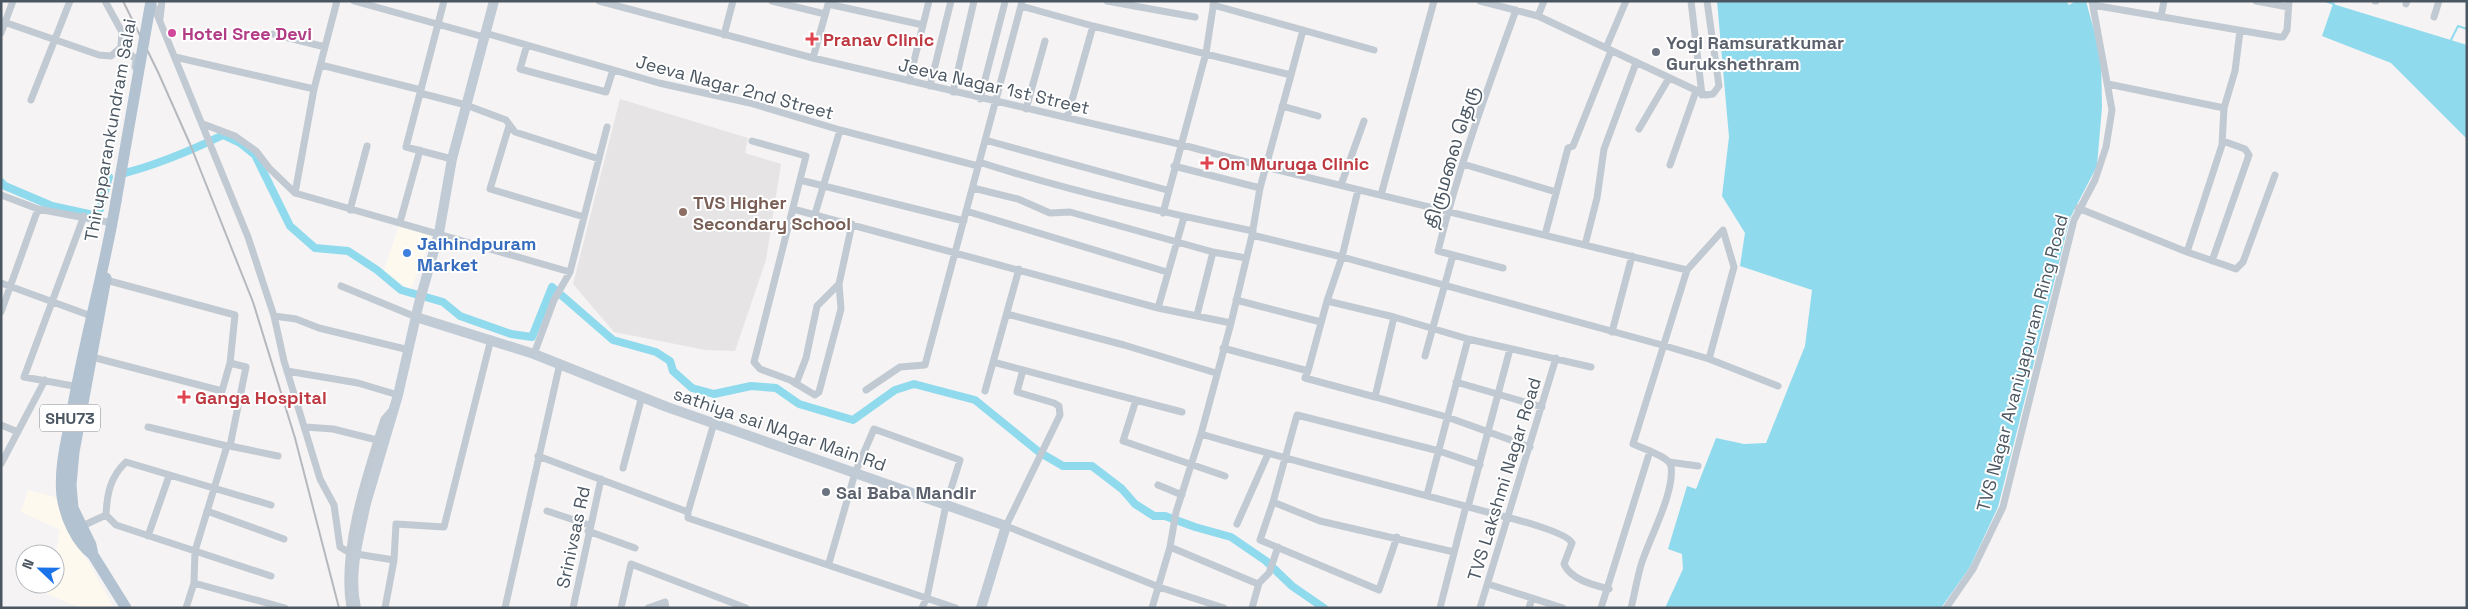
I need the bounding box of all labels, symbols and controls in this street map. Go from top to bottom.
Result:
street label: Thirupparankundram Salai [79,17,141,243]
place label: Hotel Sree Devi [182,22,312,45]
marker: Hotel Sree Devi [166,27,178,39]
place label: Pranav Clinic [823,28,934,51]
place label: Yogi Ramsuratkumar Gurukshethram [1666,31,1844,75]
marker: Pranav Clinic [805,32,819,46]
marker: Yogi Ramsuratkumar Gurukshethram [1650,46,1662,58]
street label: Jeeva Nagar 2nd Street [633,49,837,125]
street label: Jeeva Nagar 1st Street [896,53,1092,119]
street label: திருமலை தெரு [1418,83,1485,231]
place label: Om Muruga Clinic [1218,152,1369,175]
marker: Om Muruga Clinic [1200,156,1214,170]
place label: TVS Higher Secondary School [693,191,851,235]
marker: TVS Higher Secondary School [677,206,689,218]
street label: TVS Nagar Avaniyapuram Ring Road [1971,212,2073,514]
place label: Jaihindpuram Market [417,232,536,276]
marker: Jaihindpuram Market [401,247,413,259]
street label: TVS Lakshmi Nagar Road [1462,375,1546,583]
street label: sathiya sai NAgar Main Rd [671,382,889,476]
place label: Ganga Hospital [195,386,327,409]
marker: Ganga Hospital [177,390,191,404]
road number: SHU73 [40,404,100,432]
place label: Sai Baba Mandir [836,481,976,504]
street label: Srinivsas Rd [551,484,595,590]
marker: Sai Baba Mandir [820,486,832,498]
north arrow [15,544,65,594]
text: N [18,556,38,572]

